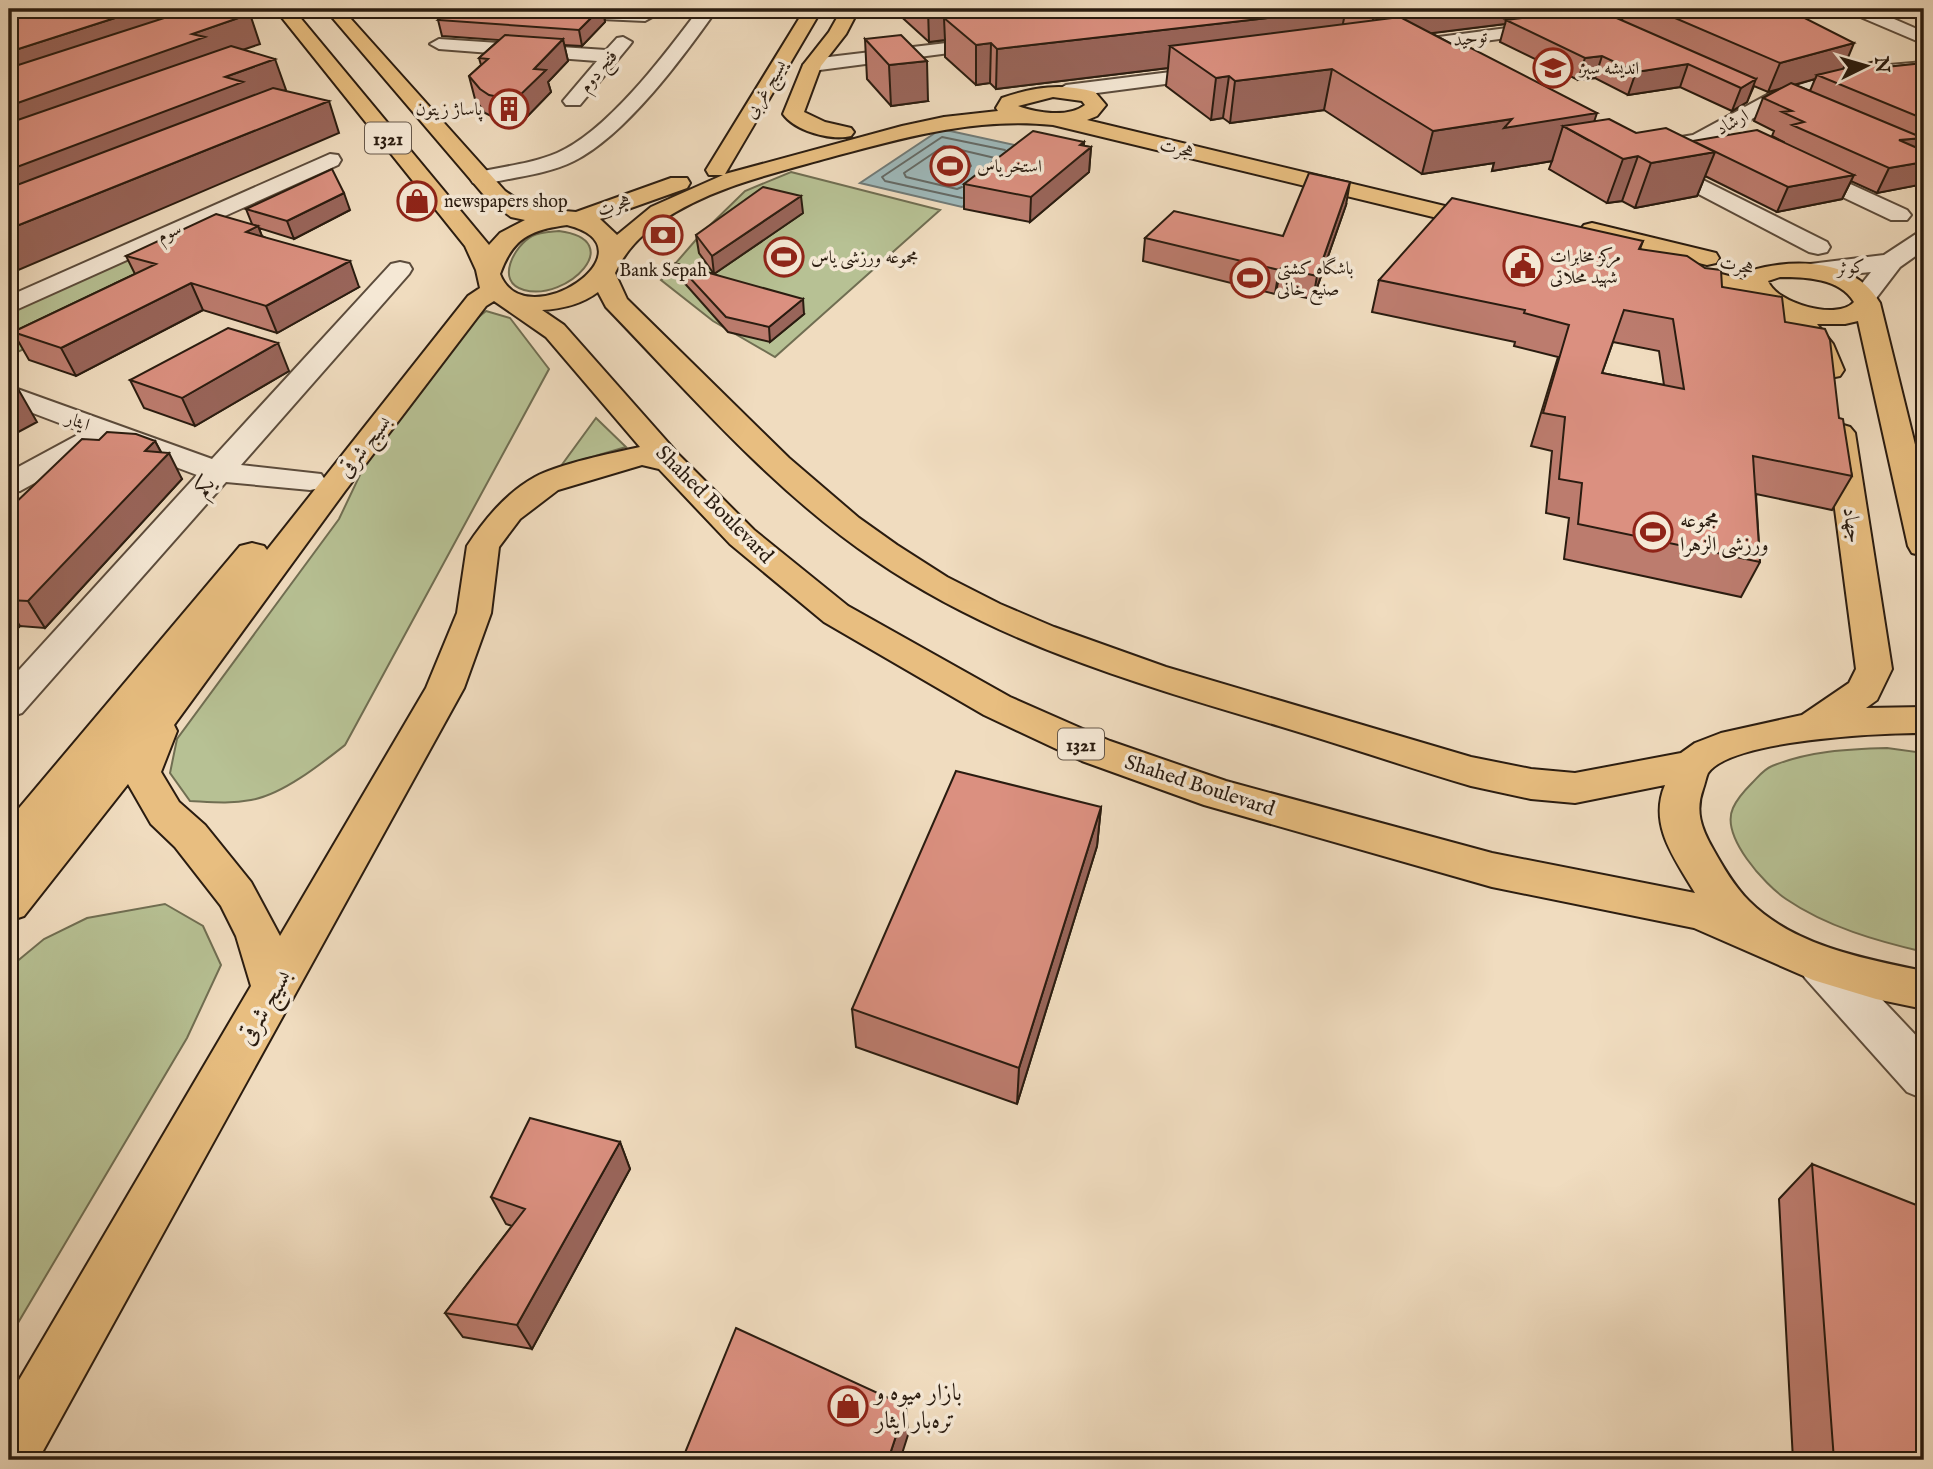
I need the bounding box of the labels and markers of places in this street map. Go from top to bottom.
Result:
school or university icon: اندیشه سبز [1532,47,1574,89]
place label: اندیشه سبز [1578,58,1639,81]
building icon: پاساژ زیتون [488,88,530,130]
place label: پاساژ زیتون [415,99,484,122]
sports icon: استخر یاس [929,145,971,187]
place label: استخر یاس [977,156,1042,179]
shop icon: newspapers shop [396,180,438,222]
place label: newspapers shop [444,191,568,214]
bank icon: Bank Sepah [642,214,684,256]
sports icon: مجموعه ورزشی یاس [763,236,805,278]
public building icon: مرکز مخابرات شهید محلاتی [1502,245,1544,287]
place label: مرکز مخابرات شهید محلاتی [1550,246,1621,290]
place label: مجموعه ورزشی یاس [811,247,918,270]
place label: باشگاه کشتی صنیع خانی [1277,256,1353,305]
sports icon: باشگاه کشتی صنیع خانی [1229,257,1271,299]
place label: Bank Sepah [619,260,707,283]
place label: مجموعه ورزشی الزهرا [1680,508,1769,559]
sports icon: مجموعه ورزشی الزهرا [1632,511,1674,553]
place label: بازار میوه و تره‌بار ایثار [872,1378,962,1437]
shop icon: بازار میوه و تره‌بار ایثار [827,1385,869,1427]

